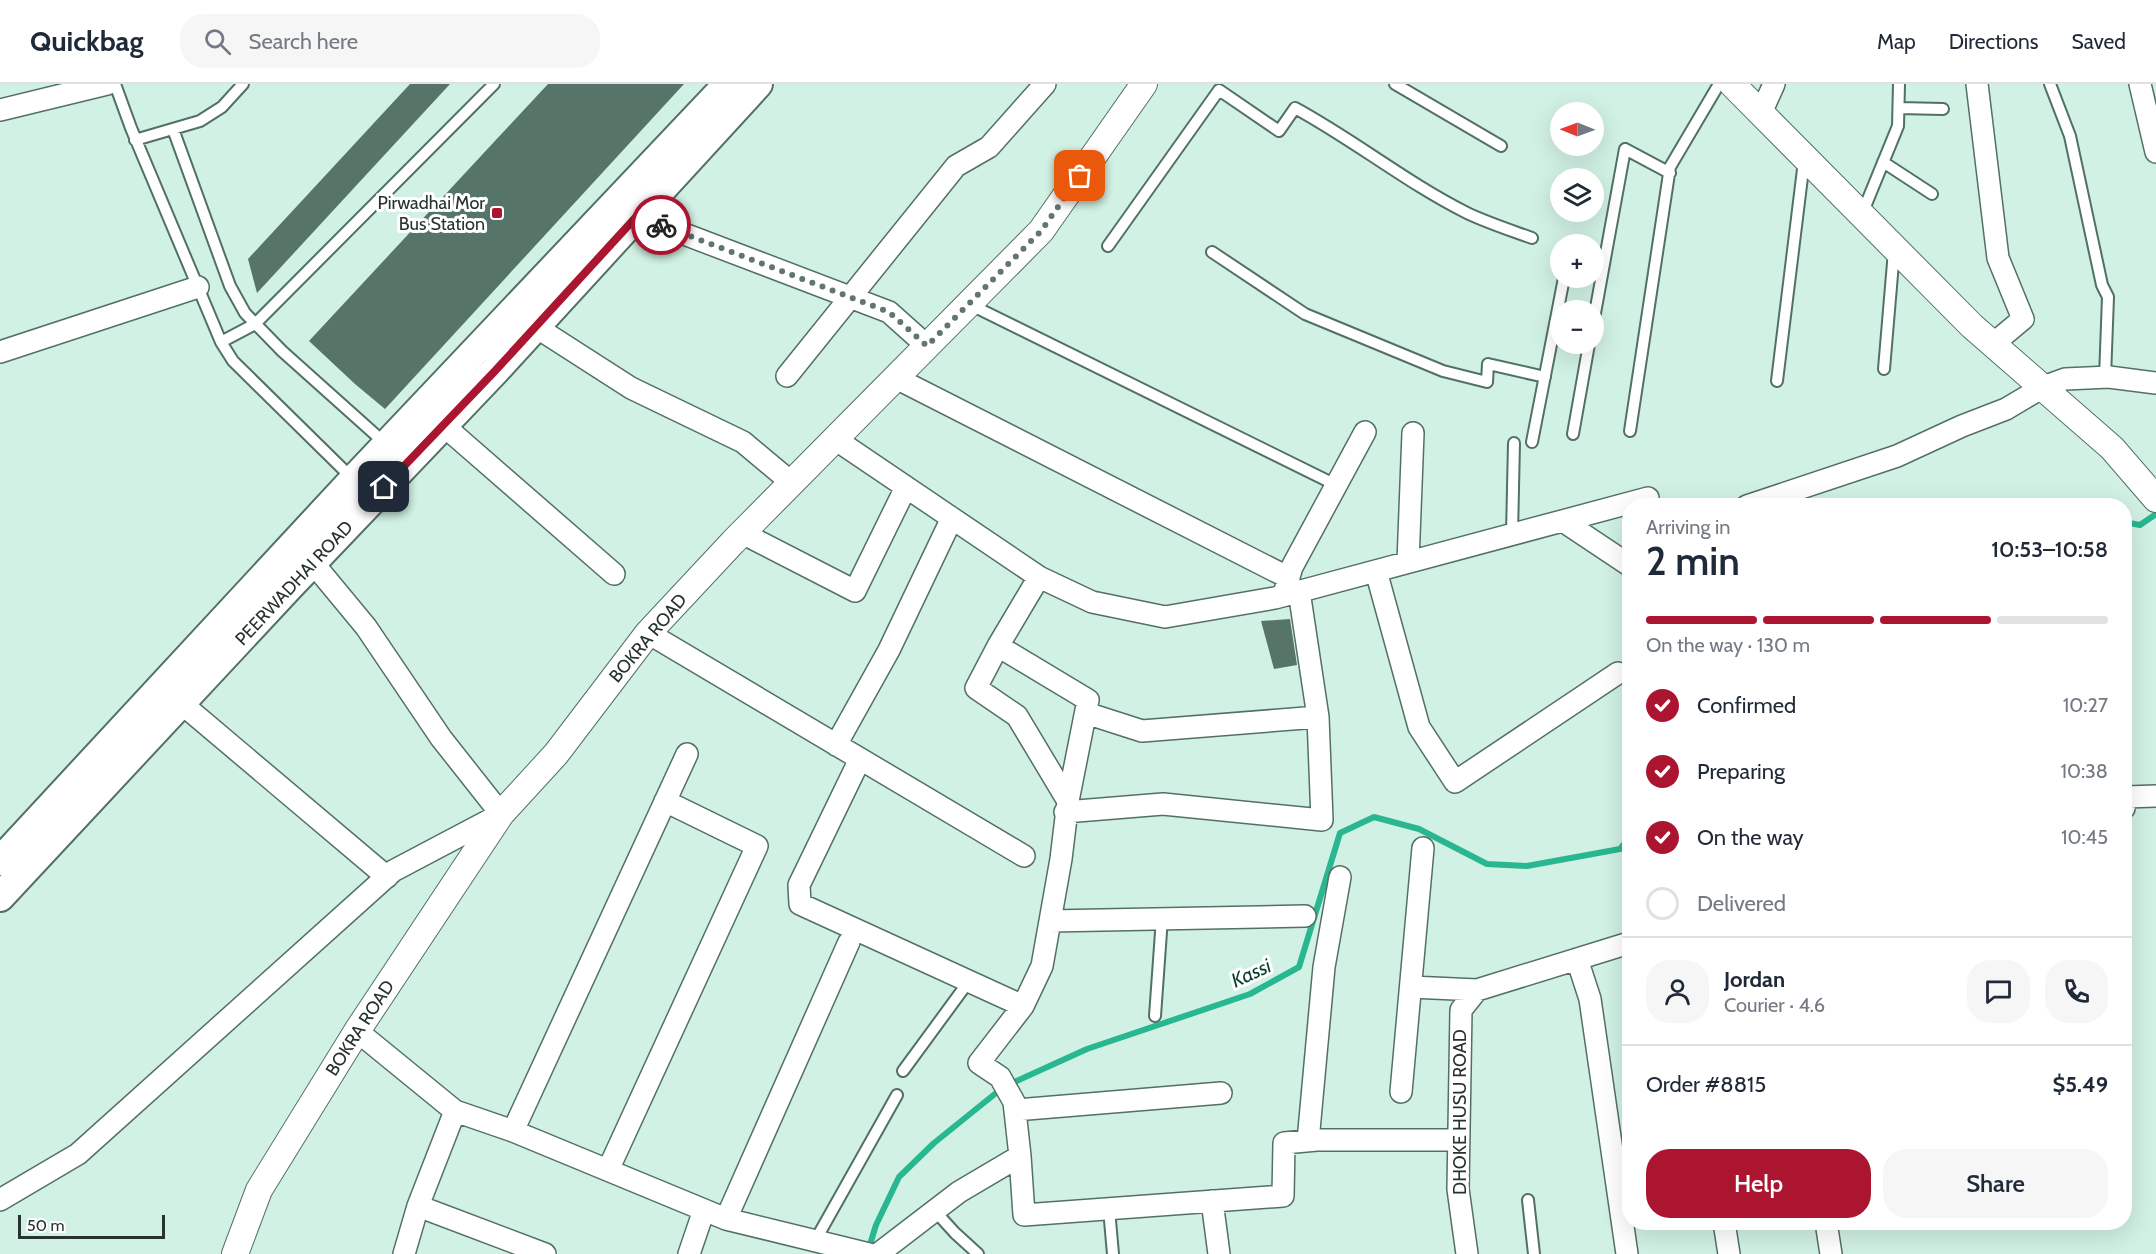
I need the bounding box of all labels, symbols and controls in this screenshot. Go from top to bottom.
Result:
search box [180,14,600,68]
text: Quickbag [30,24,144,58]
icon: search [201,25,234,58]
text: Search here [249,28,358,55]
text: Map [1877,29,1916,54]
text: Directions [1949,29,2038,54]
text: Saved [2071,29,2126,54]
north arrow [1550,102,1604,156]
map controls [1550,102,1604,354]
pin [1054,150,1105,201]
icon: bag [1063,159,1096,192]
button: layers [1550,168,1604,222]
place label: Pirwadhai Mor Bus Station [377,192,485,235]
courier [631,195,691,255]
marker: Pirwadhai Mor Bus Station [490,206,504,220]
icon: bike [645,209,678,242]
button: + [1550,234,1604,288]
button: − [1550,300,1604,354]
pin [358,461,409,512]
icon: home [367,470,400,503]
text: Arriving in [1646,515,1730,539]
street label: PEERWADHAI ROAD [230,516,358,650]
text: 10:53–10:58 [1991,536,2108,563]
text: 2 min [1646,537,1740,585]
street label: BOKRA ROAD [604,589,692,687]
text: On the way · 130 m [1646,633,1810,657]
icon: check [1646,689,1679,722]
text: Confirmed [1697,692,1796,719]
text: 10:27 [2063,693,2108,717]
icon: check [1646,755,1679,788]
text: Preparing [1697,758,1785,785]
text: 10:38 [2060,759,2108,783]
icon: check [1646,821,1679,854]
text: On the way [1697,824,1804,851]
text: 10:45 [2061,825,2108,849]
text: Delivered [1697,890,1786,917]
water label: Kassi [1227,953,1275,993]
button: person [1646,960,1709,1023]
button: chat [1967,960,2030,1023]
button: phone [2045,960,2108,1023]
text: Jordan [1724,966,1785,993]
street label: BOKRA ROAD [321,976,399,1080]
text: Courier · 4.6 [1724,993,1825,1017]
street label: DHOKE HUSU ROAD [1449,1029,1471,1195]
text: Order #8815 [1646,1071,1766,1098]
text: $5.49 [2053,1071,2108,1098]
button: Help [1646,1149,1871,1218]
button: Share [1883,1149,2108,1218]
scale bar [18,1212,165,1240]
text: 50 m [27,1216,64,1235]

